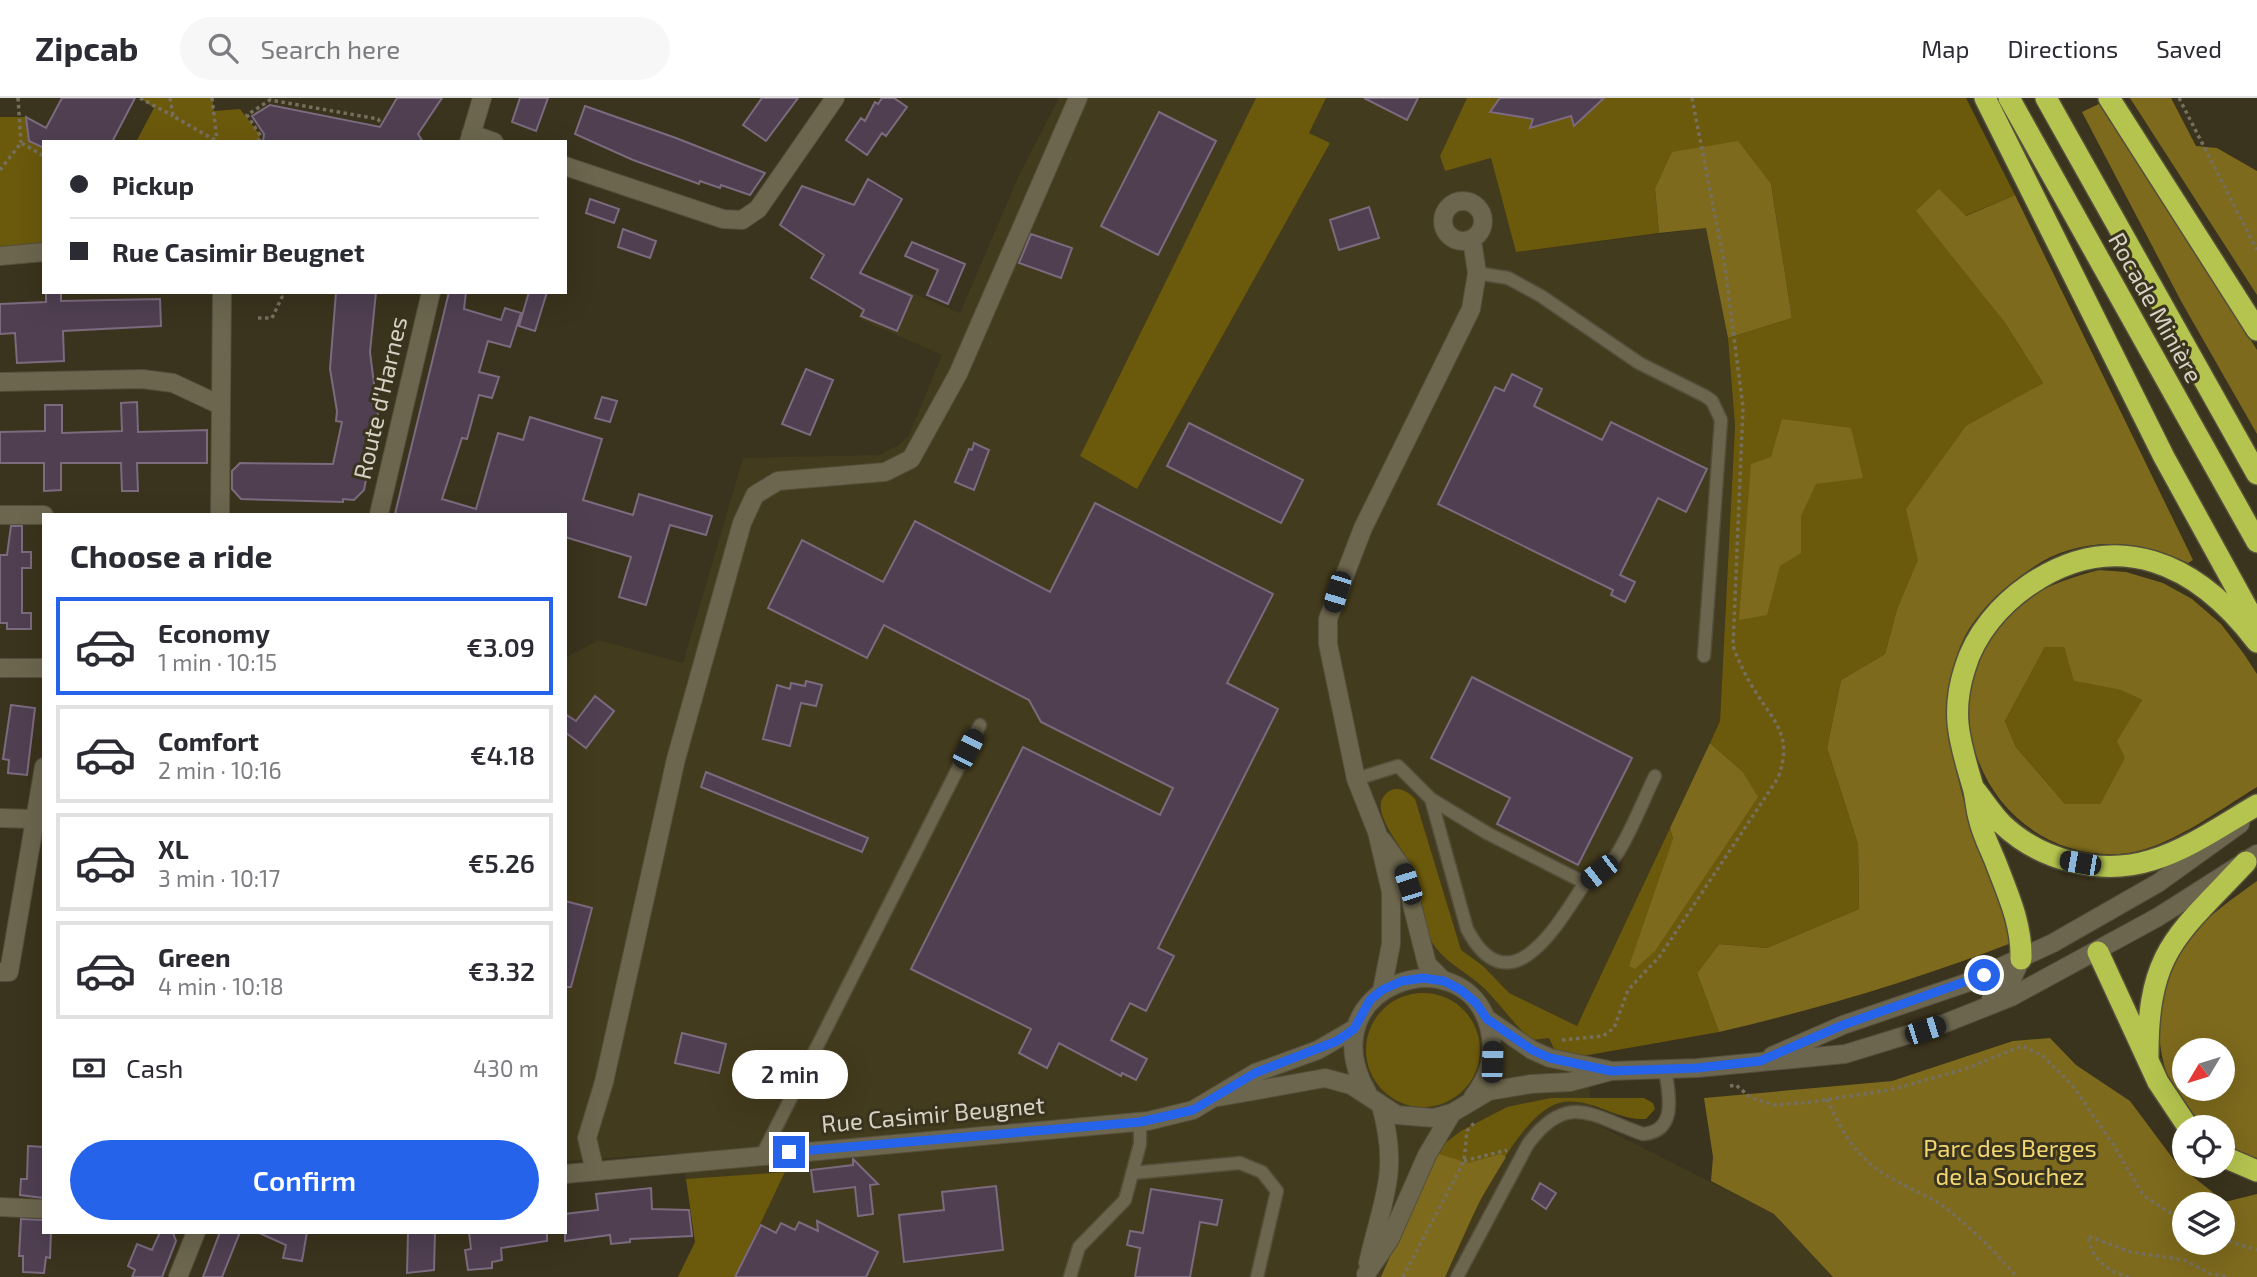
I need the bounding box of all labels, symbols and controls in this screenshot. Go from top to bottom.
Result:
search box [180,17,670,80]
text: Zipcab [35,28,138,68]
icon: search [204,29,242,67]
text: Search here [260,33,400,64]
text: Map [1921,34,1969,63]
text: Directions [2007,34,2118,63]
text: Saved [2156,34,2222,63]
text: Pickup [112,169,194,200]
street label: Rocade Minière [2103,227,2210,387]
text: Rue Casimir Beugnet [112,236,365,267]
street label: Route d'Harnes [347,314,412,482]
text: Choose a ride [70,536,273,574]
car [1321,569,1354,615]
icon: car [74,615,137,678]
text: Economy [158,617,270,648]
text: €3.09 [466,631,535,662]
text: 1 min · 10:15 [158,648,277,676]
icon: car [74,723,137,786]
text: Comfort [158,725,259,756]
car [950,726,987,772]
text: €4.18 [470,739,535,770]
text: 2 min · 10:16 [158,756,282,784]
icon: car [74,831,137,894]
text: XL [158,833,189,864]
text: €5.26 [468,847,535,878]
car [2058,849,2103,877]
car [1576,851,1623,893]
car [1392,861,1425,907]
text: 3 min · 10:17 [158,864,280,892]
icon: car [74,939,137,1002]
text: Green [158,941,231,972]
text: €3.32 [468,955,535,986]
route start [1968,959,2000,991]
text: 4 min · 10:18 [158,972,284,1000]
car [1902,1014,1949,1046]
north arrow [2172,1038,2235,1101]
map controls [2172,1038,2235,1255]
car [1481,1041,1504,1083]
icon: cash [70,1049,108,1087]
callout: 2 min [731,1051,847,1100]
text: Cash [126,1052,183,1083]
text: 430 m [473,1054,539,1082]
text: 2 min [761,1060,819,1088]
street label: Rue Casimir Beugnet [820,1089,1046,1138]
button: locate [2172,1115,2235,1178]
park label: Parc des Berges de la Souchez [1923,1133,2097,1190]
route end [773,1136,805,1168]
button: Confirm [70,1140,539,1220]
button: layers [2172,1192,2235,1255]

